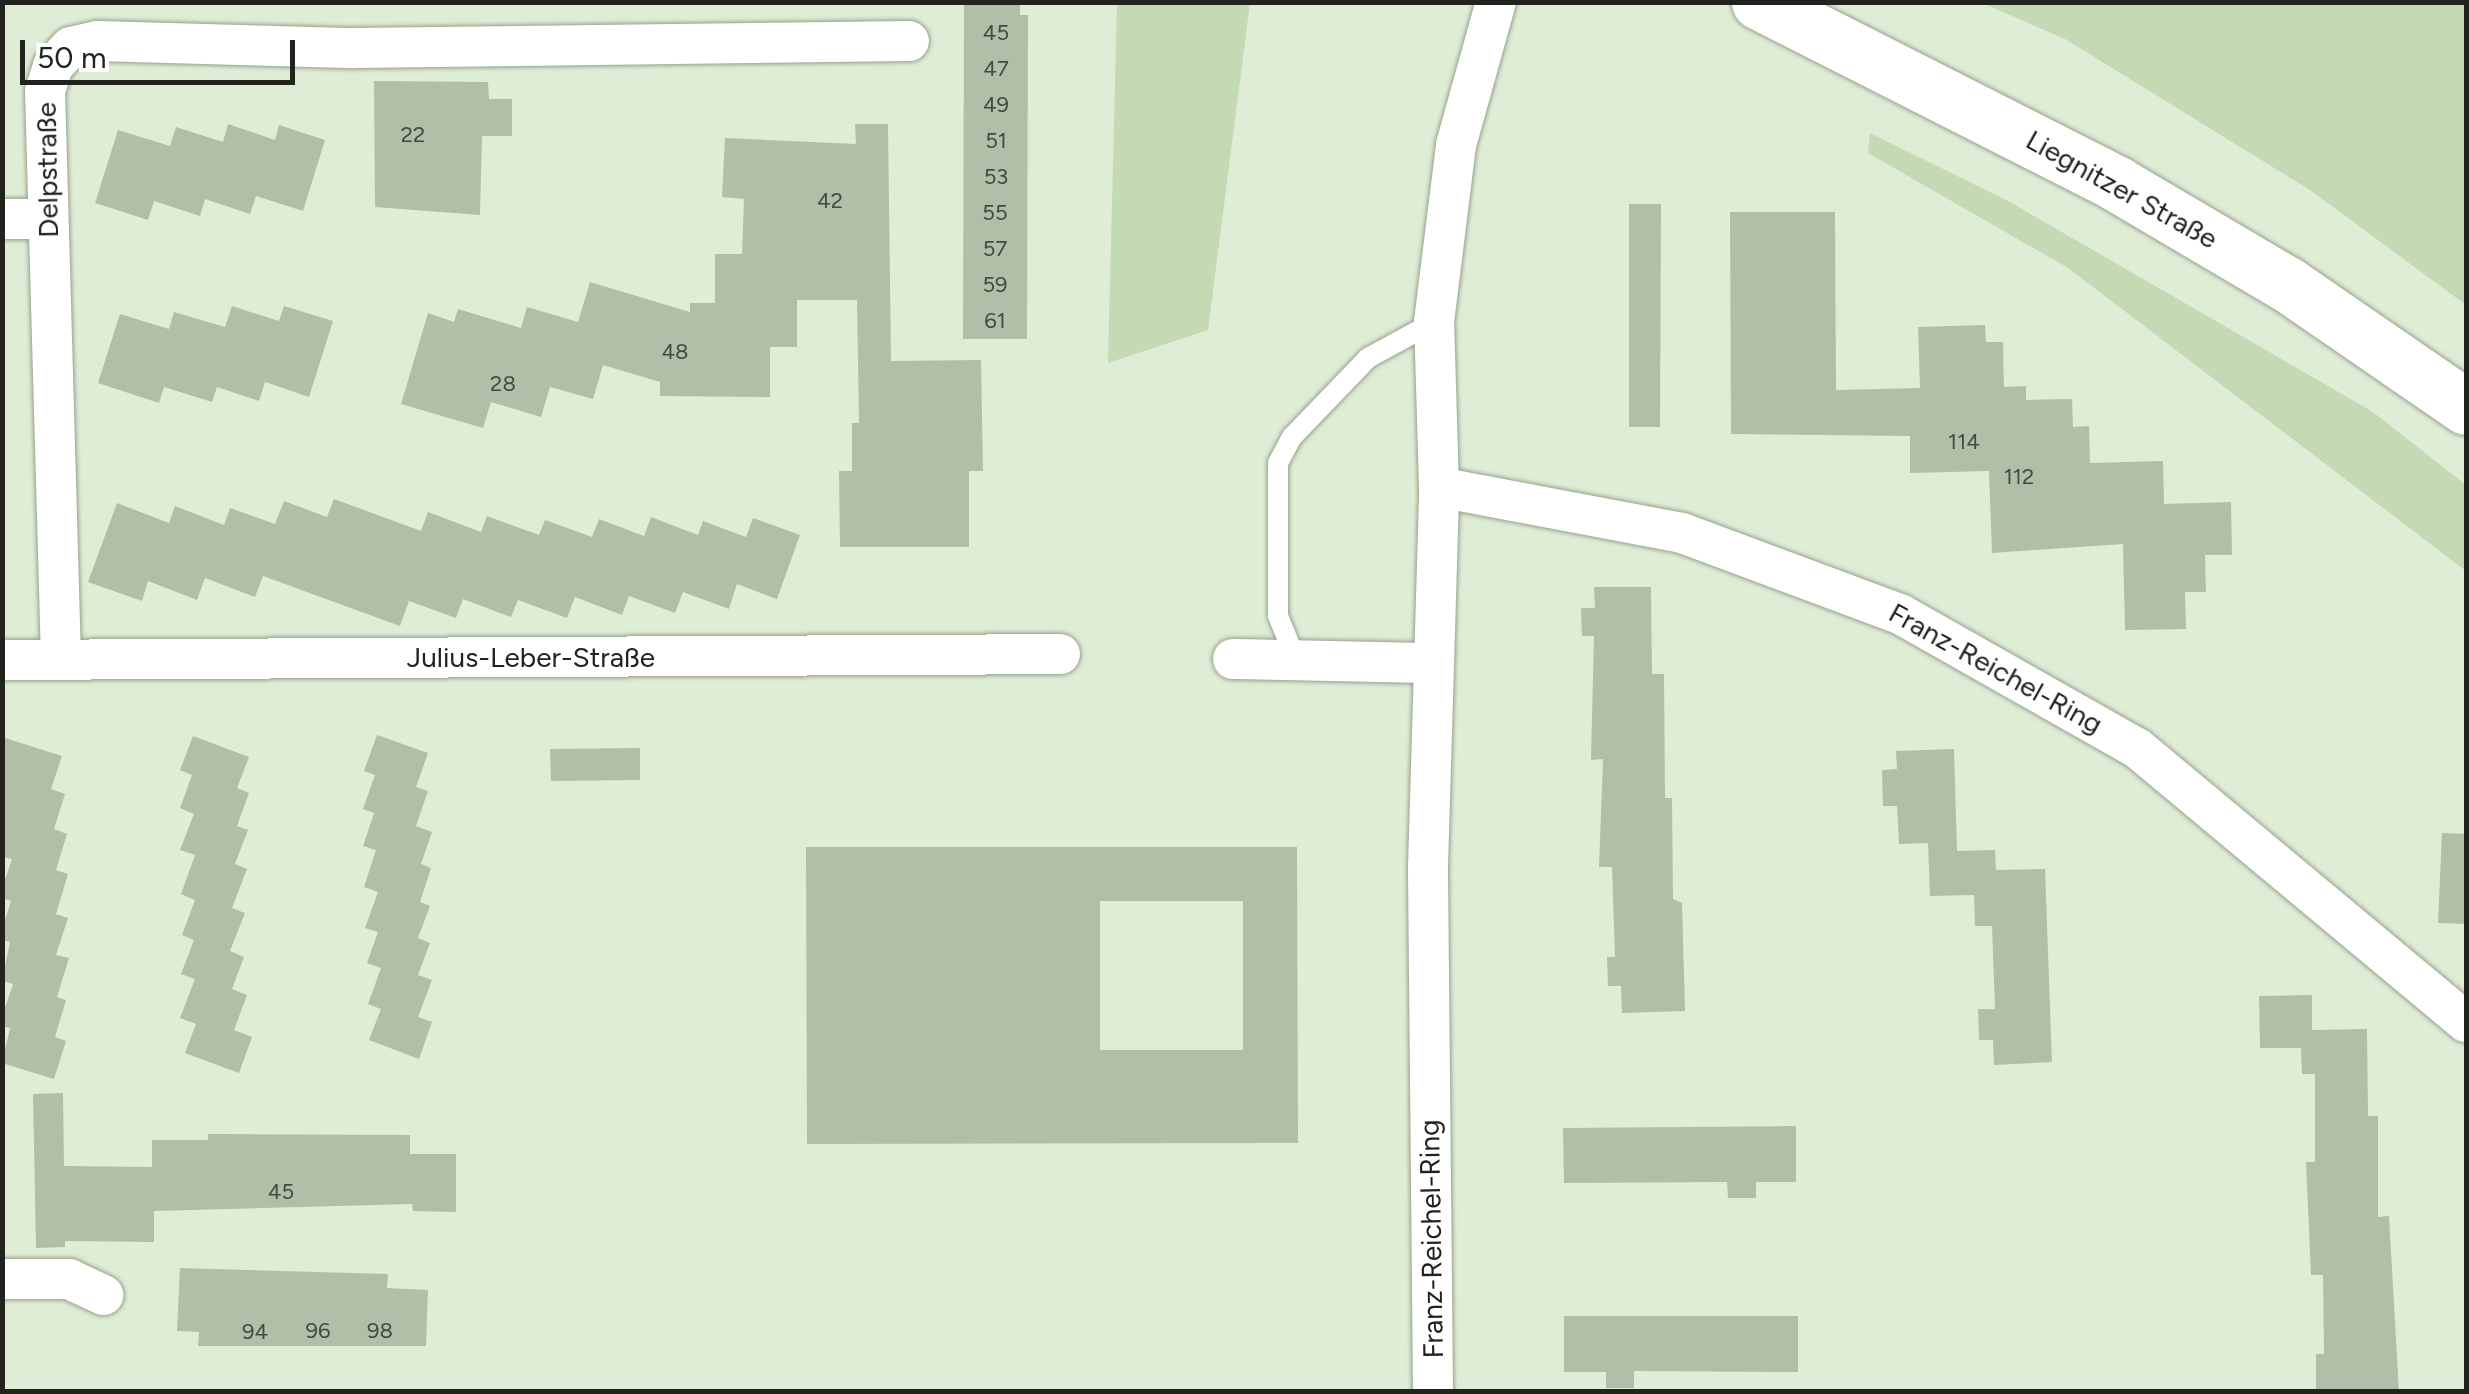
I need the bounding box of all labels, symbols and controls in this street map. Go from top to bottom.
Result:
scale bar [25,20,300,82]
house number: 45 [983,20,1009,46]
text: 50 m [37,39,106,76]
house number: 47 [983,56,1009,82]
house number: 49 [983,92,1009,118]
street label: Delpstraße [29,102,65,238]
house number: 22 [401,122,425,148]
street label: Liegnitzer Straße [2020,123,2224,255]
house number: 51 [985,128,1007,154]
house number: 53 [984,164,1008,190]
house number: 42 [817,188,843,214]
house number: 55 [982,200,1008,226]
house number: 57 [983,236,1007,262]
house number: 59 [982,272,1008,298]
house number: 61 [984,308,1006,334]
house number: 48 [661,339,689,365]
house number: 28 [490,371,516,397]
house number: 114 [1948,429,1980,455]
house number: 112 [2004,464,2034,490]
street label: Franz-Reichel-Ring [1883,595,2109,741]
street label: Julius-Leber-Straße [407,640,655,674]
street label: Franz-Reichel-Ring [1412,1119,1450,1359]
house number: 45 [268,1179,294,1205]
house number: 96 [306,1318,330,1344]
house number: 98 [367,1318,393,1344]
house number: 94 [242,1319,268,1345]

